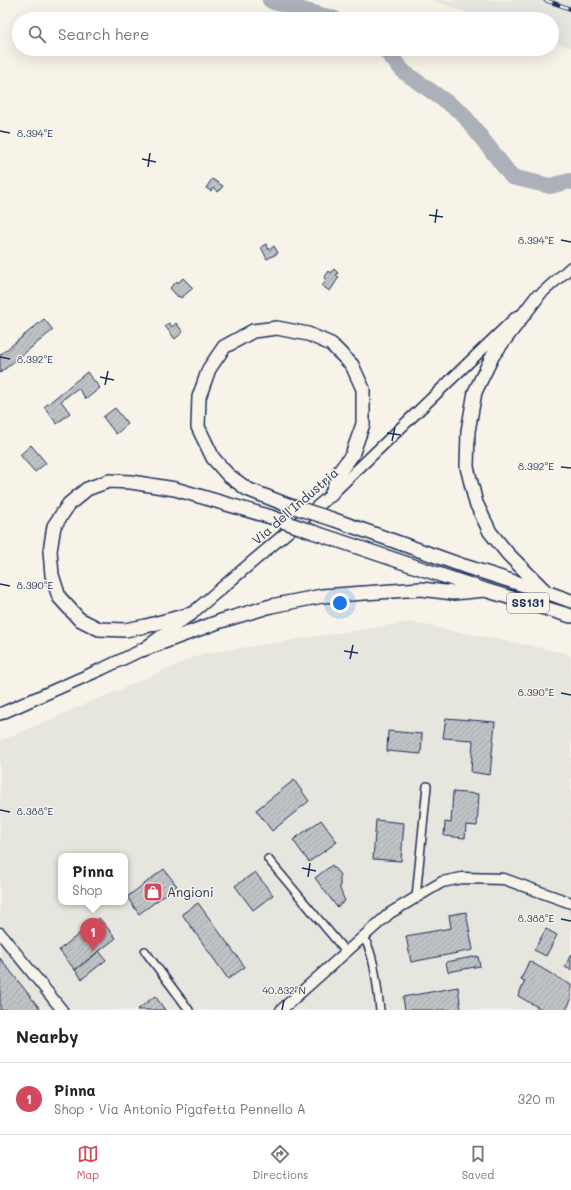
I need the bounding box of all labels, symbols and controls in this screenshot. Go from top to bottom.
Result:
search box [12,12,559,56]
icon: search [26,23,48,45]
text: Search here [58,24,149,44]
text: 8.394°E [17,126,53,140]
text: 8.394°E [518,233,554,247]
text: 8.392°E [17,352,53,366]
text: 8.392°E [518,459,554,473]
street label: Via dell'Industria [248,463,341,548]
text: 8.390°E [17,578,54,592]
your location [330,593,350,613]
road number: SS131 [507,593,549,613]
text: 8.390°E [518,685,555,699]
text: 8.388°E [17,804,54,818]
popup [58,853,128,905]
text: Pinna [72,861,114,881]
text: Shop [72,881,103,898]
shop icon: Angioni [142,881,164,903]
place label: Angioni [167,883,214,900]
text: 8.388°E [518,911,555,925]
pin: 1 [80,918,106,951]
text: 40.832°N [262,983,306,997]
text: Nearby [16,1025,78,1047]
text: Pinna [54,1080,96,1100]
text: 1 [26,1090,32,1107]
text: 320 m [518,1090,555,1107]
text: Shop · Via Antonio Pigafetta Pennello A [54,1100,306,1117]
tab: Map [77,1143,99,1182]
tab: Directions [252,1143,308,1182]
tab: Saved [462,1143,494,1182]

